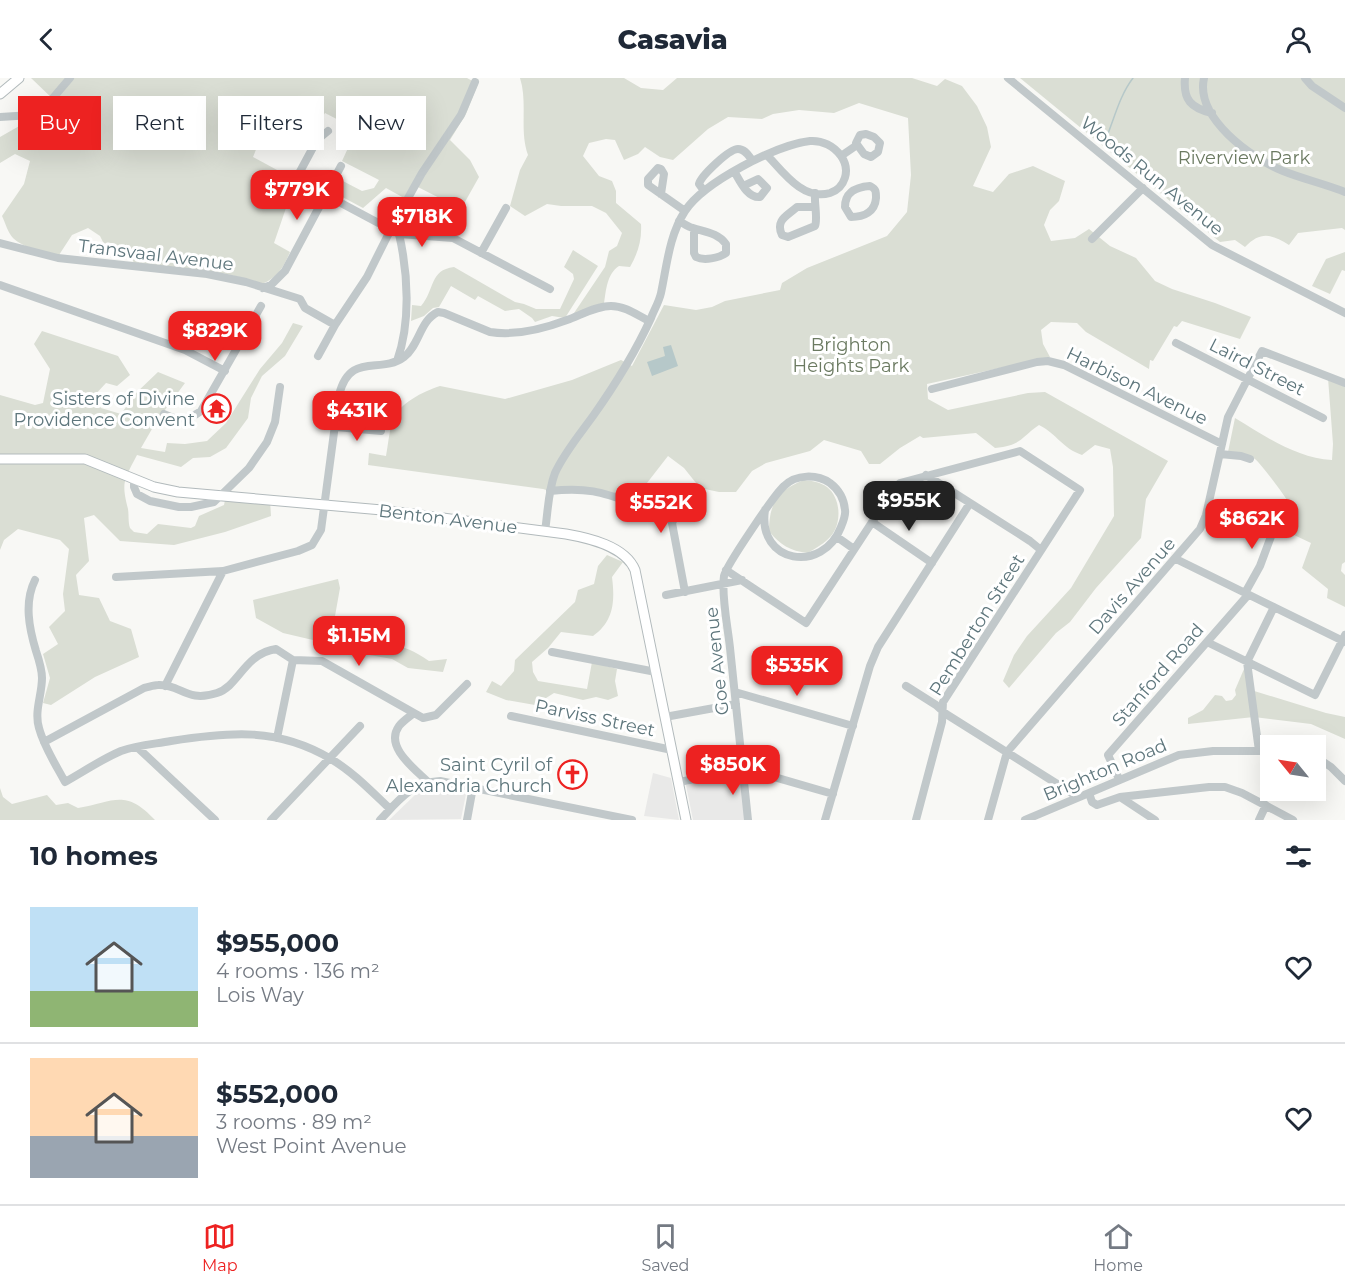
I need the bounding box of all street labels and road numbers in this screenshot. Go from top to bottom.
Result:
street label: Woods Run Avenue [1076,112,1228,240]
street label: Transvaal Avenue [77,235,235,275]
street label: Laird Street [1205,333,1309,401]
street label: Harbison Avenue [1063,342,1211,430]
street label: Benton Avenue [377,500,519,538]
street label: Davis Avenue [1084,533,1180,639]
street label: Pemberton Street [925,550,1029,700]
street label: Goe Avenue [700,606,734,716]
street label: Stanford Road [1107,619,1209,731]
street label: Parviss Street [533,695,657,741]
street label: Brighton Road [1040,734,1170,806]

